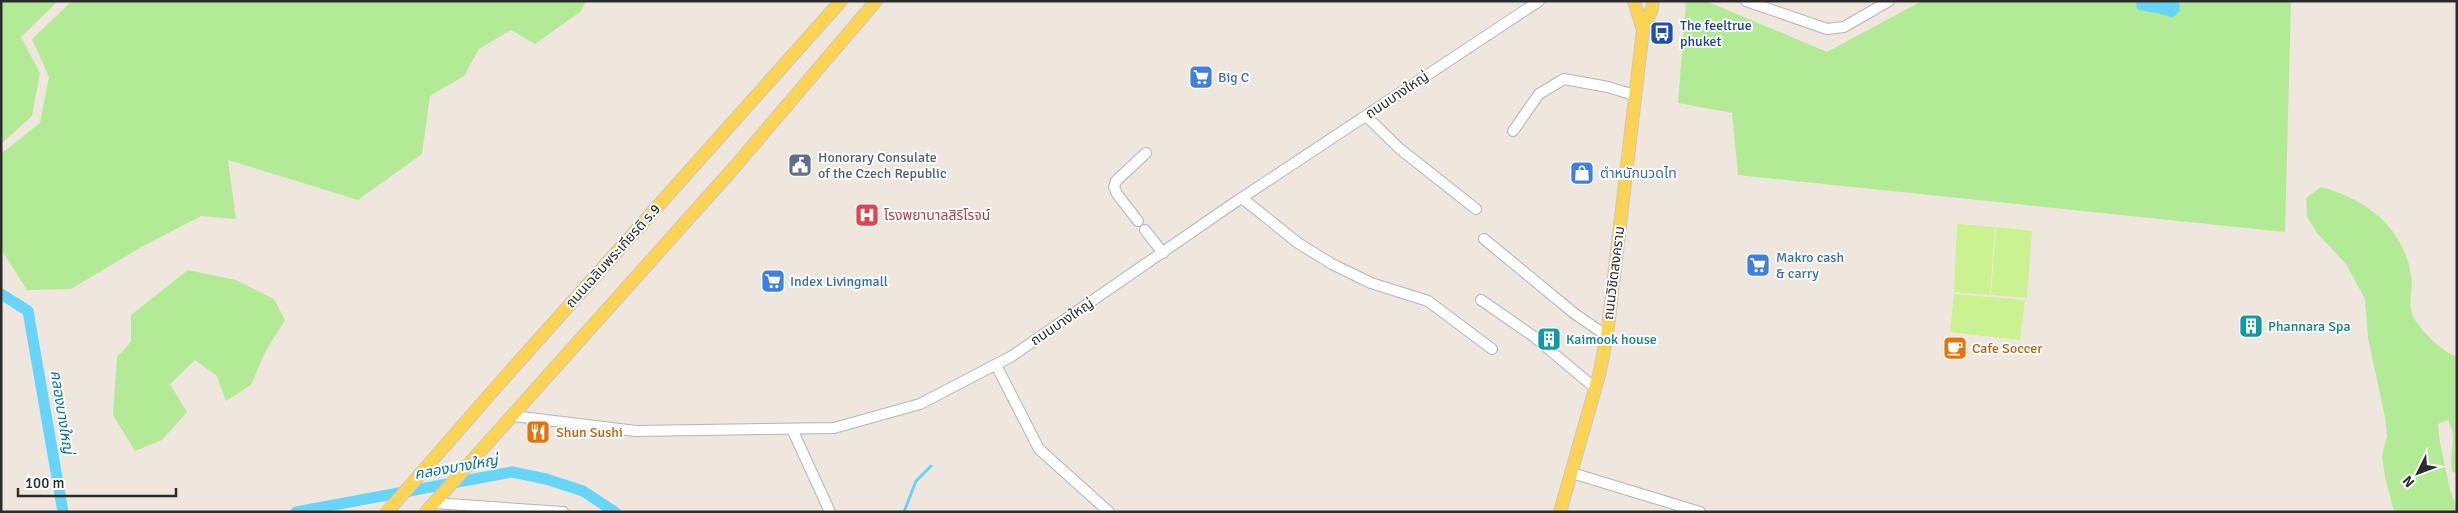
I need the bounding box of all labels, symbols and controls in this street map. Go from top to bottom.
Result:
place label: The feeltrue phuket [1680,17,1752,50]
bus stop icon: The feeltrue phuket [1649,20,1675,46]
supermarket icon: Big C [1188,64,1214,90]
street label: ถนนบางใหญ่ [1362,68,1432,122]
place label: Big C [1218,69,1249,86]
place label: Honorary Consulate of the Czech Republic [818,149,947,182]
public building icon: Honorary Consulate of the Czech Republic [787,152,813,178]
shop icon: ตำหนักนวดไท [1569,160,1595,186]
place label: ตำหนักนวดไท [1600,165,1677,182]
street label: ถนนเฉลิมพระเกียรติ ร.9 [562,201,664,311]
hospital icon: โรงพยาบาลสิริโรจน์ [854,202,880,228]
place label: โรงพยาบาลสิริโรจน์ [884,207,990,224]
street label: ถนนวิชิตสงคราม [1600,225,1628,321]
place label: Makro cash & carry [1776,249,1844,282]
supermarket icon: Makro cash & carry [1745,252,1771,278]
supermarket icon: Index Livingmall [760,268,786,294]
place label: Index Livingmall [790,273,888,290]
street label: ถนนบางใหญ่ [1027,295,1097,349]
building icon: Phannara Spa [2238,313,2264,339]
place label: Phannara Spa [2268,318,2351,335]
building icon: Kaimook house [1536,326,1562,352]
place label: Kaimook house [1566,331,1657,348]
cafe icon: Cafe Soccer [1942,335,1968,361]
place label: Cafe Soccer [1972,340,2043,357]
water label: คลองบางใหญ่ [47,369,78,457]
restaurant icon: Shun Sushi [525,419,551,445]
place label: Shun Sushi [556,424,623,441]
north arrow [2393,448,2443,498]
water label: คลองบางใหญ่ [413,450,501,483]
scale bar [18,466,175,498]
text: N [2399,472,2418,491]
text: 100 m [25,474,65,492]

